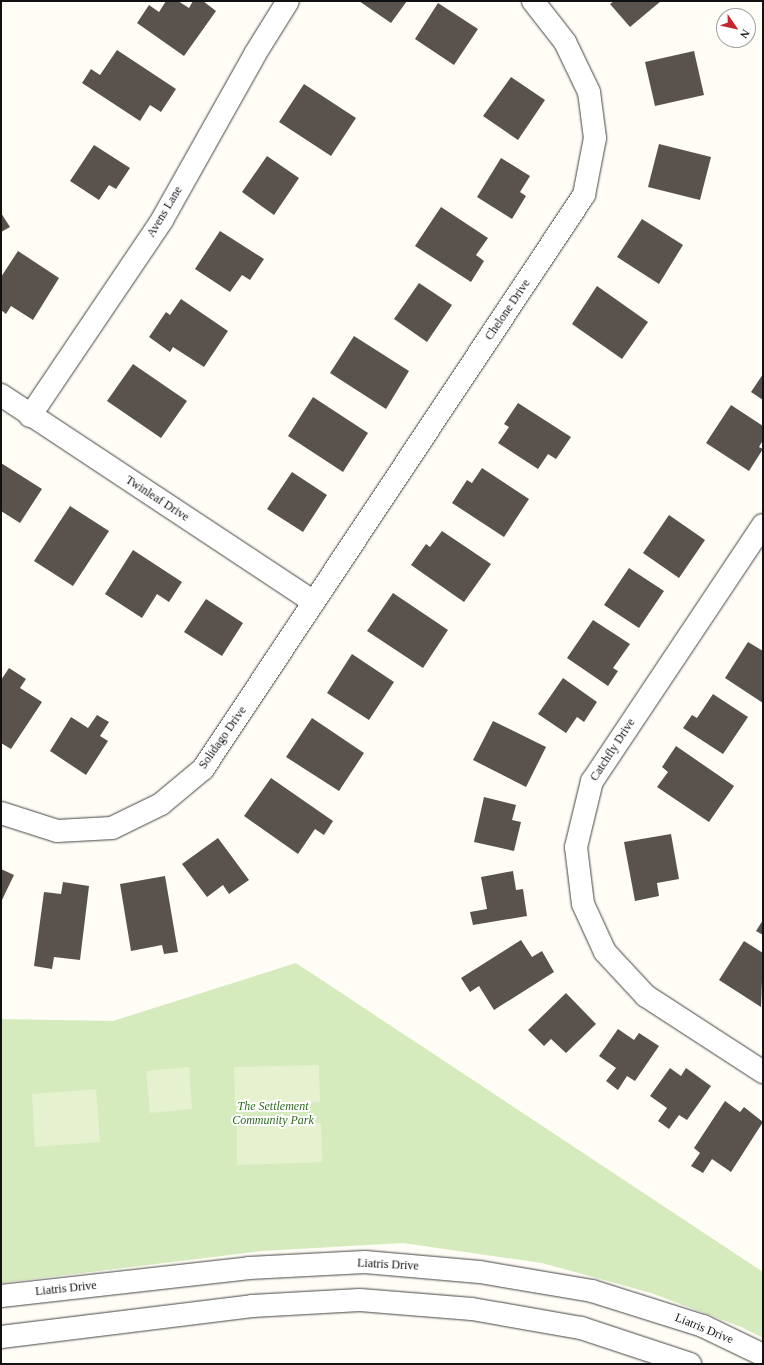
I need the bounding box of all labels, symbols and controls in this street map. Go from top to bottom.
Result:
north arrow [716,8,756,48]
text: N [738,27,752,41]
street label: Avens Lane [144,184,186,240]
street label: Chelone Drive [482,277,534,343]
street label: Twinleaf Drive [123,473,191,525]
street label: Solidago Drive [196,704,250,772]
street label: Catchfly Drive [587,716,639,784]
park label: The Settlement Community Park [232,1100,314,1128]
street label: Liatris Drive [357,1256,419,1274]
street label: Liatris Drive [35,1279,97,1299]
street label: Liatris Drive [673,1311,735,1347]

